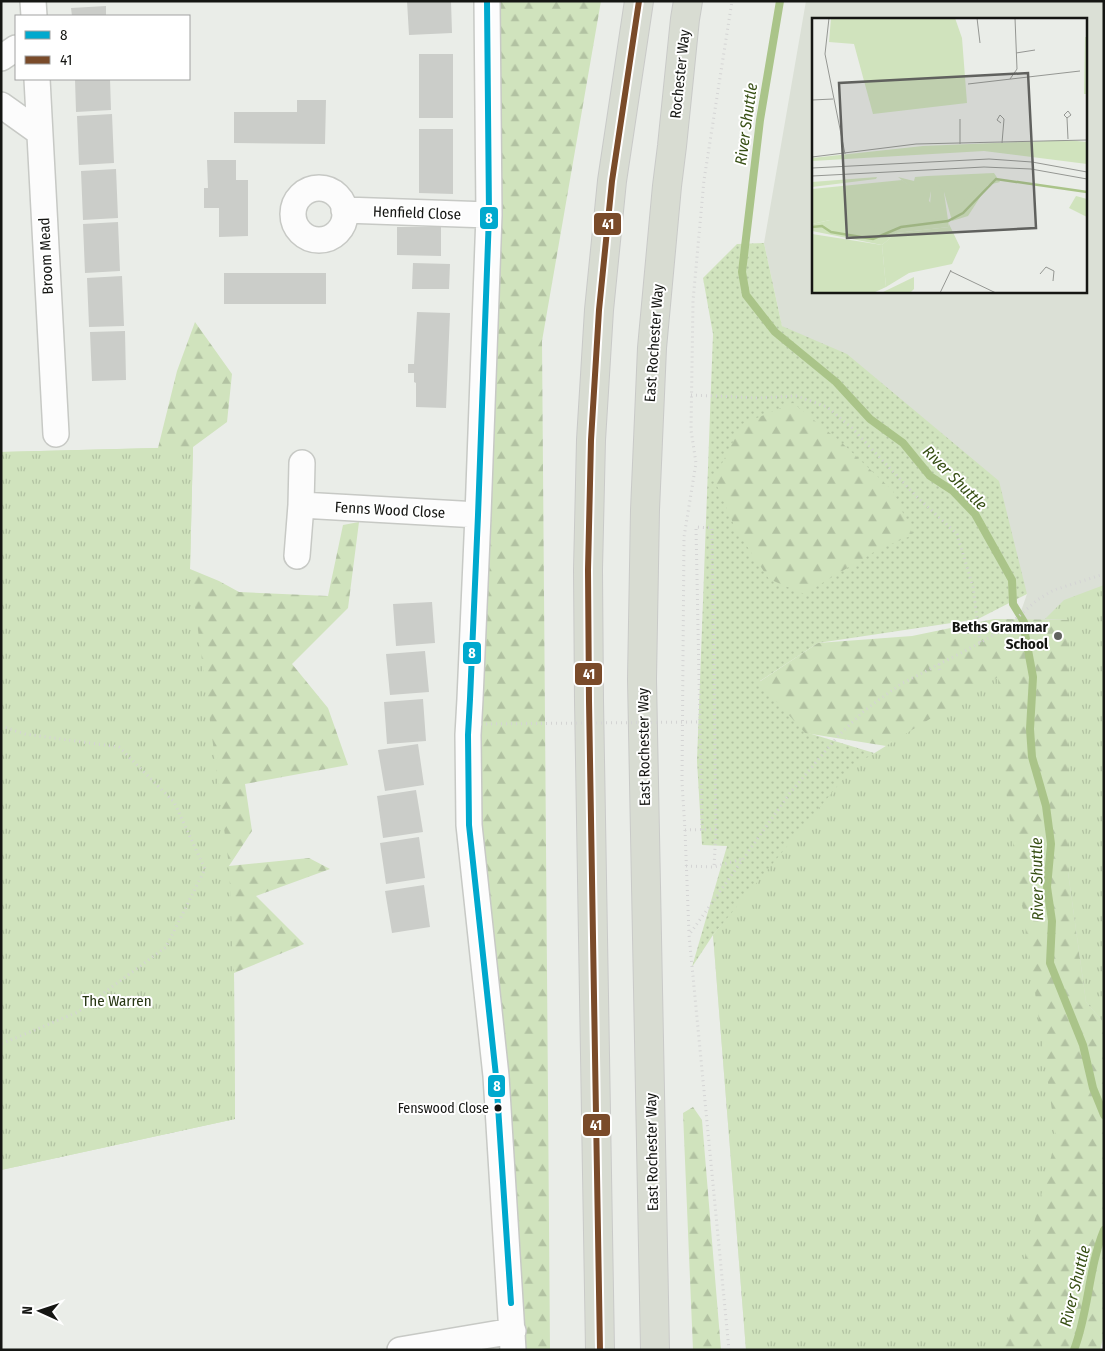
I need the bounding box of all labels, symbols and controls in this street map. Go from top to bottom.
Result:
legend [15,15,190,80]
inset map [812,18,1088,292]
text: 8 [60,26,68,44]
street label: Rochester Way [666,28,694,119]
text: 41 [60,51,72,69]
water label: River Shuttle [731,81,761,166]
street label: Henfield Close [373,202,461,224]
line badge: 8 [479,206,499,230]
text: 8 [485,210,493,227]
line badge: 41 [593,212,622,236]
text: 41 [602,216,614,233]
street label: Broom Mead [35,217,57,295]
street label: East Rochester Way [641,283,667,403]
water label: River Shuttle [919,442,991,514]
street label: Fenns Wood Close [334,498,446,522]
place label: Beths Grammar School [952,618,1049,653]
marker: Beths Grammar School [1052,630,1064,642]
line badge: 8 [462,641,482,665]
text: 8 [468,645,476,662]
line badge: 41 [574,662,603,686]
text: 41 [583,666,595,683]
street label: East Rochester Way [634,687,654,806]
water label: River Shuttle [1027,837,1047,921]
park label: The Warren [82,992,152,1010]
line badge: 8 [487,1074,506,1098]
text: 8 [493,1078,501,1095]
street label: East Rochester Way [642,1092,662,1211]
place label: Fenswood Close [398,1100,489,1117]
marker: Fenswood Close [493,1103,503,1113]
line badge: 41 [582,1113,611,1137]
text: 41 [590,1117,602,1134]
water label: River Shuttle [1056,1243,1094,1329]
north arrow [15,1286,65,1336]
text: N [19,1306,36,1315]

